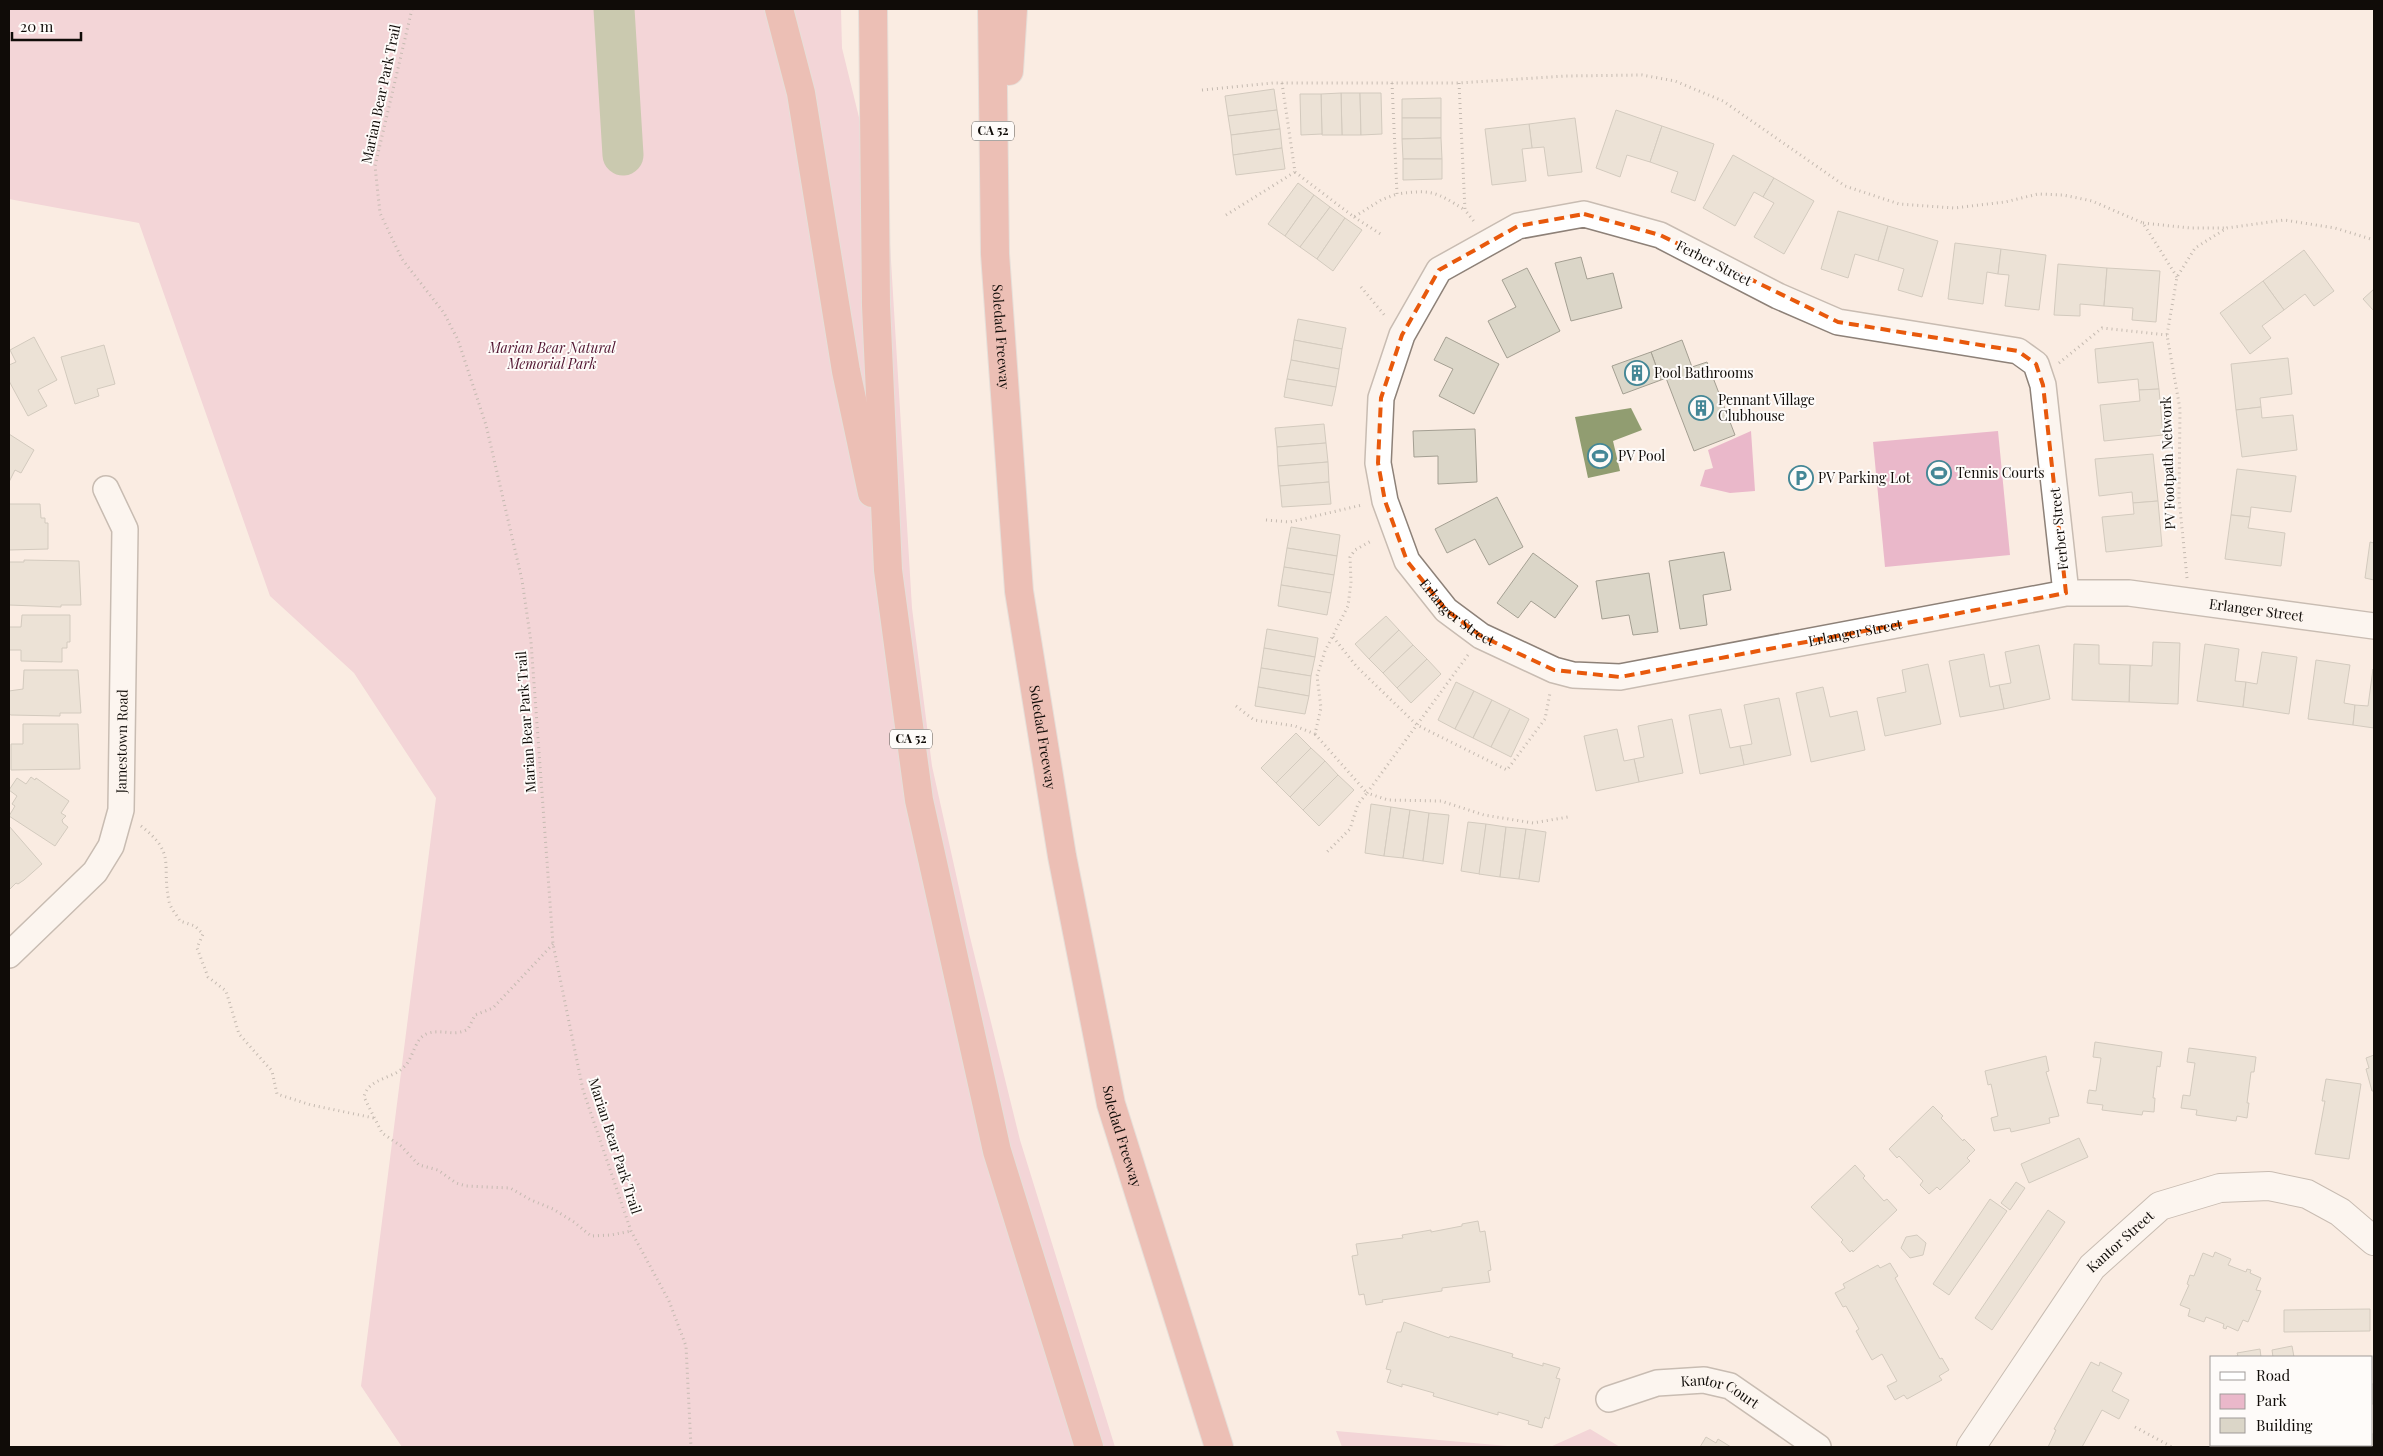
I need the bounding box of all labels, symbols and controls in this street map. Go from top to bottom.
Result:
scale bar [12,10,81,42]
text: 20 m [20,16,54,36]
street label: Marian Bear Park Trail [356,22,405,165]
road number: CA 52 [972,122,1014,140]
street label: Ferber Street [1673,235,1756,290]
street label: Soledad Freeway [988,283,1015,390]
park label: Marian Bear Natural Memorial Park [488,338,616,373]
building icon: Pool Bathrooms [1624,360,1650,386]
place label: Pool Bathrooms [1654,363,1754,382]
place label: Pennant Village Clubhouse [1718,390,1815,425]
building icon: Pennant Village Clubhouse [1688,395,1714,421]
street label: PV Footpath Network [2156,396,2179,530]
sports icon: PV Pool [1587,443,1613,469]
place label: PV Pool [1618,446,1665,465]
sports icon: Tennis Courts [1926,460,1952,486]
place label: Tennis Courts [1956,463,2045,482]
parking icon: PV Parking Lot [1788,465,1814,491]
place label: PV Parking Lot [1818,468,1912,487]
street label: Ferber Street [2045,486,2072,571]
street label: Erlanger Street [1416,574,1499,651]
street label: Erlanger Street [2208,594,2306,626]
street label: Erlanger Street [1806,614,1905,650]
street label: Marian Bear Park Trail [511,650,540,794]
street label: Soledad Freeway [1025,684,1061,791]
street label: Jamestown Road [111,689,132,795]
road number: CA 52 [890,730,932,749]
street label: Marian Bear Park Trail [584,1075,646,1216]
street label: Soledad Freeway [1099,1084,1147,1189]
street label: Kantor Street [2082,1205,2159,1276]
legend [2210,1356,2373,1446]
text: Road [2256,1365,2290,1385]
street label: Kantor Court [1680,1370,1764,1413]
text: Park [2256,1390,2288,1410]
text: Building [2256,1415,2313,1435]

